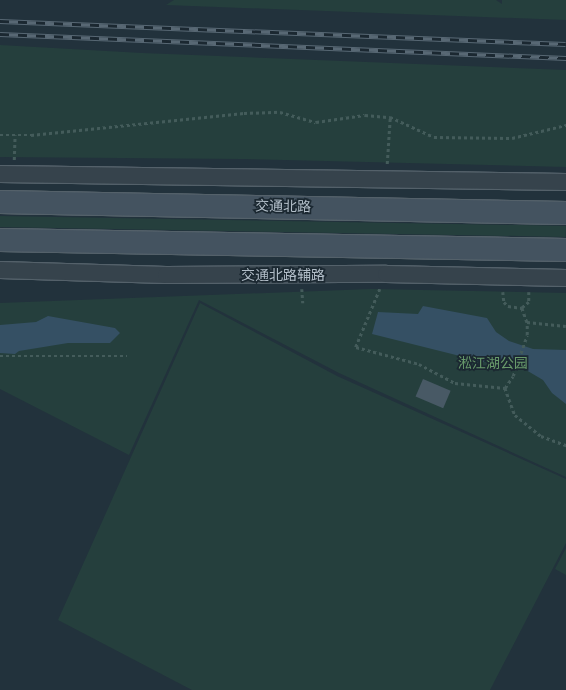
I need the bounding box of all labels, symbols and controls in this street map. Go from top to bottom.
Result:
street label: 交通北路 [255,198,311,216]
street label: 交通北路辅路 [241,268,325,284]
park label: 淞江湖公园 [458,356,528,372]

